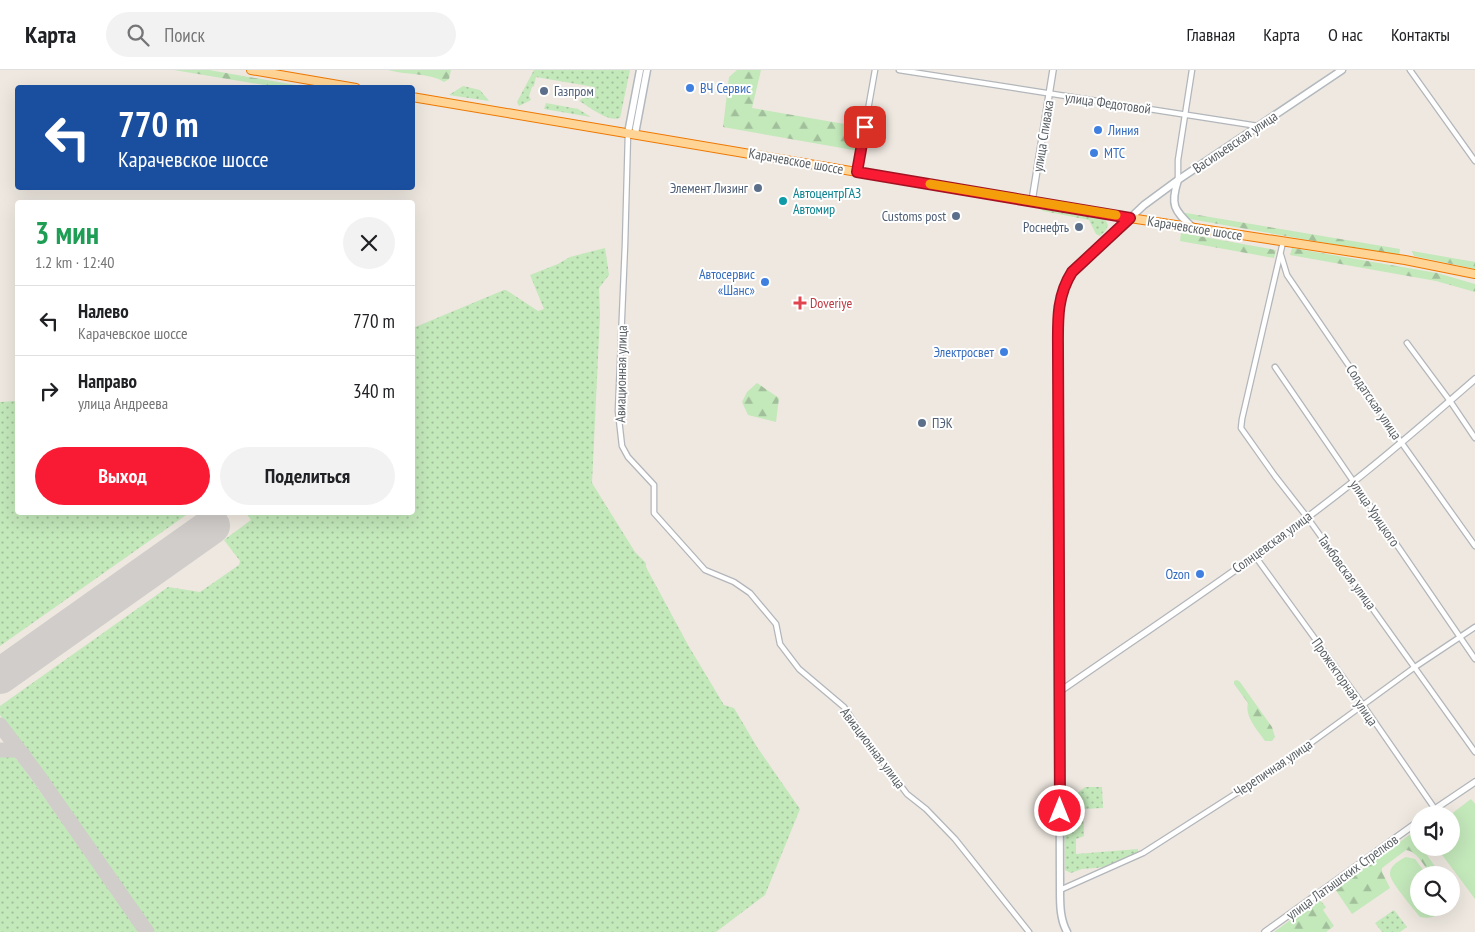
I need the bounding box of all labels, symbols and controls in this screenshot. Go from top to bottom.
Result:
search box [106,12,456,57]
text: Карта [25,19,76,50]
icon: search [124,21,152,49]
text: Поиск [164,23,205,47]
text: Главная [1187,23,1235,46]
text: Карта [1263,23,1300,46]
text: О нас [1328,23,1363,46]
text: Контакты [1391,23,1450,46]
place label: ВЧ Сервис [700,79,751,97]
place label: Газпром [554,82,594,100]
marker: ВЧ Сервис [684,82,696,94]
marker: Газпром [538,85,550,97]
street label: улица Федотовой [1064,88,1152,118]
street label: улица Спивака [1028,99,1058,173]
text: 770 m [118,101,199,147]
icon: left [35,105,100,170]
pin [844,106,886,148]
street label: Васильевская улица [1189,107,1281,177]
icon: arrive [851,113,879,141]
place label: Линия [1107,121,1139,139]
marker: Линия [1092,124,1104,136]
street label: Карачевское шоссе [747,144,845,178]
place label: МТС [1104,144,1126,162]
text: Карачевское шоссе [118,145,269,173]
marker: МТС [1088,147,1100,159]
place label: Элемент Лизинг [670,179,749,197]
marker: Элемент Лизинг [752,182,764,194]
place label: АвтоцентрГАЗ Автомир [793,184,861,218]
marker: АвтоцентрГАЗ Автомир [777,195,789,207]
place label: Customs post [882,207,946,225]
marker: Customs post [950,210,962,222]
street label: Карачевское шоссе [1146,212,1244,244]
text: 3 мин [35,213,99,252]
button: close [343,217,395,269]
place label: Роснефть [1023,218,1069,236]
marker: Роснефть [1073,221,1085,233]
text: 1.2 km · 12:40 [35,252,115,272]
place label: Автосервис «Шанс» [699,265,755,299]
marker: Автосервис «Шанс» [759,276,771,288]
place label: Doveriye [810,294,853,312]
marker: Doveriye [794,297,806,309]
text: Налево [78,299,129,323]
icon: left [35,307,63,335]
text: 770 m [353,309,395,333]
text: Карачевское шоссе [78,323,188,343]
street label: Авиационная улица [611,325,631,423]
place label: Электросвет [933,343,995,361]
marker: Электросвет [998,346,1010,358]
street label: Солдатская улица [1342,361,1406,443]
text: Направо [78,369,137,393]
icon: right [35,377,63,405]
text: 340 m [353,379,395,403]
text: улица Андреева [78,393,168,413]
place label: ПЭК [932,414,953,432]
marker: ПЭК [916,417,928,429]
button: Выход [35,447,210,505]
button: Поделиться [220,447,395,505]
street label: улица Урицкого [1346,476,1404,550]
street label: Солнцевская улица [1228,507,1316,577]
street label: Тамбовская улица [1314,531,1380,613]
place label: Ozon [1165,565,1190,583]
marker: Ozon [1194,568,1206,580]
street label: Прожекторная улица [1308,635,1382,729]
street label: Авиационная улица [837,704,909,792]
street label: Черепичная улица [1230,735,1316,801]
position arrow [1033,784,1085,836]
map controls [1410,806,1460,916]
button: sound [1410,806,1460,856]
street label: улица Латышских Стрелков [1282,830,1402,924]
button: search [1410,866,1460,916]

